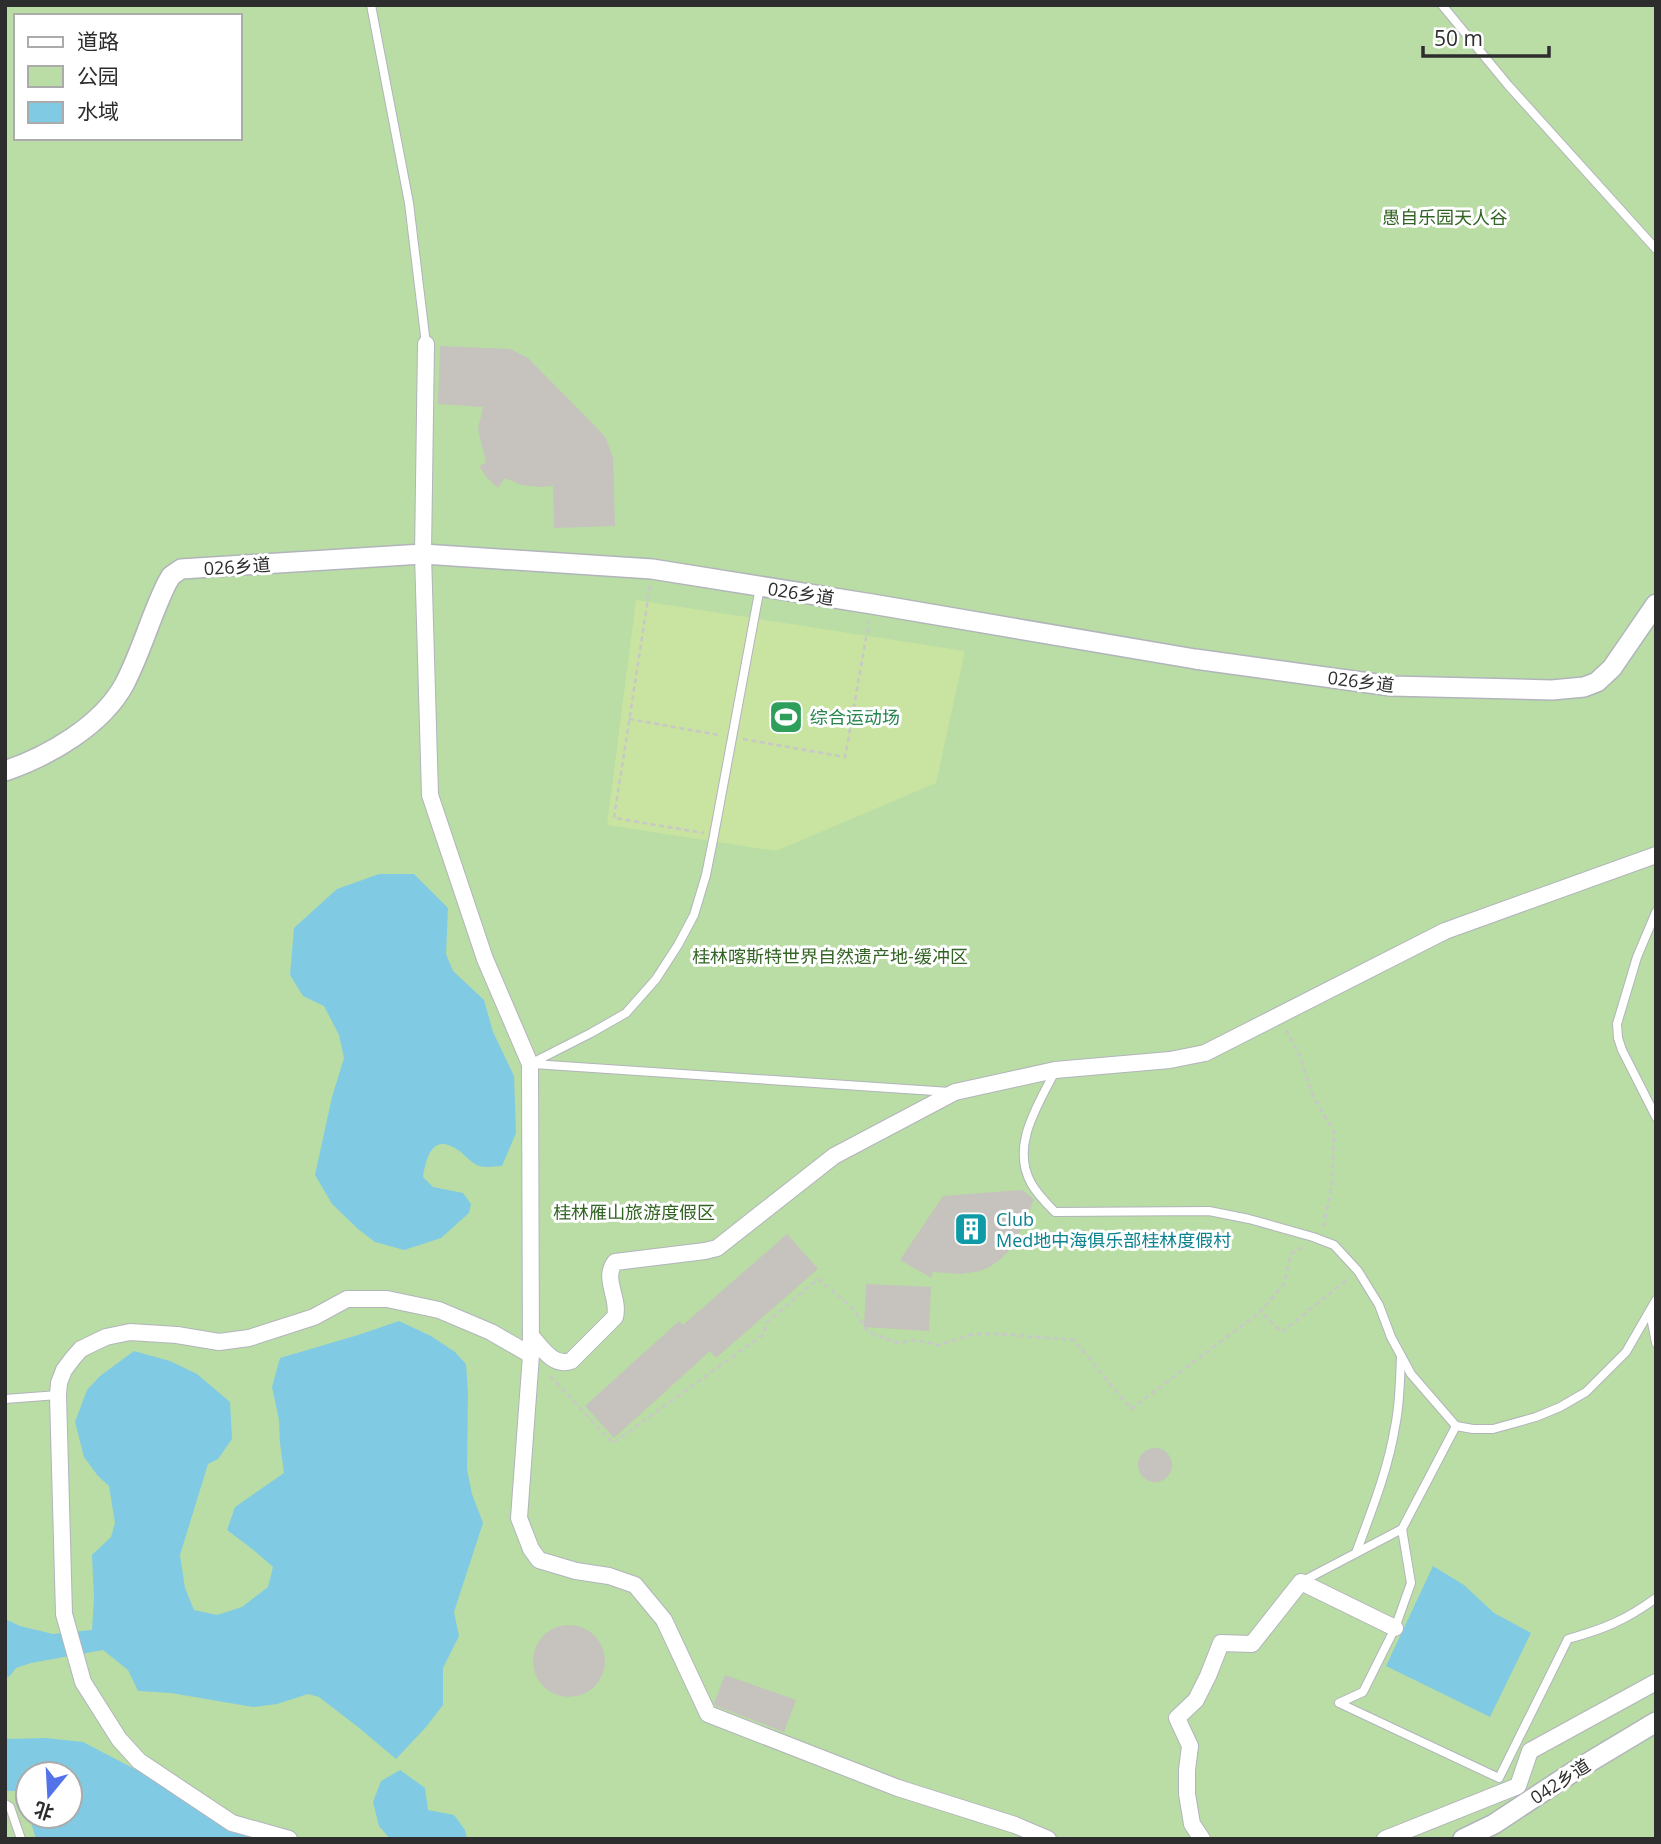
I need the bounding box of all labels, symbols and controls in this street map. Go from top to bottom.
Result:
legend [14,14,242,140]
scale bar [1423,14,1549,58]
text: 50 m [1434,24,1483,52]
text: 道路 [77,27,119,55]
text: 公园 [77,62,119,90]
text: 水域 [77,97,119,125]
park label: 愚自乐园天人谷 [1382,205,1508,229]
street label: 026乡道 [203,552,271,580]
street label: 026乡道 [766,576,836,610]
street label: 026乡道 [1326,665,1396,697]
sports icon: 综合运动场 [767,698,805,736]
place label: 综合运动场 [810,705,900,729]
park label: 桂林喀斯特世界自然遗产地-缓冲区 [692,944,968,968]
park label: 桂林雁山旅游度假区 [553,1200,715,1224]
place label: Club Med地中海俱乐部桂林度假村 [996,1207,1231,1252]
building icon: Club Med地中海俱乐部桂林度假村 [952,1210,990,1248]
street label: 042乡道 [1525,1753,1595,1809]
north arrow [14,1760,84,1830]
text: 北 [31,1796,57,1826]

